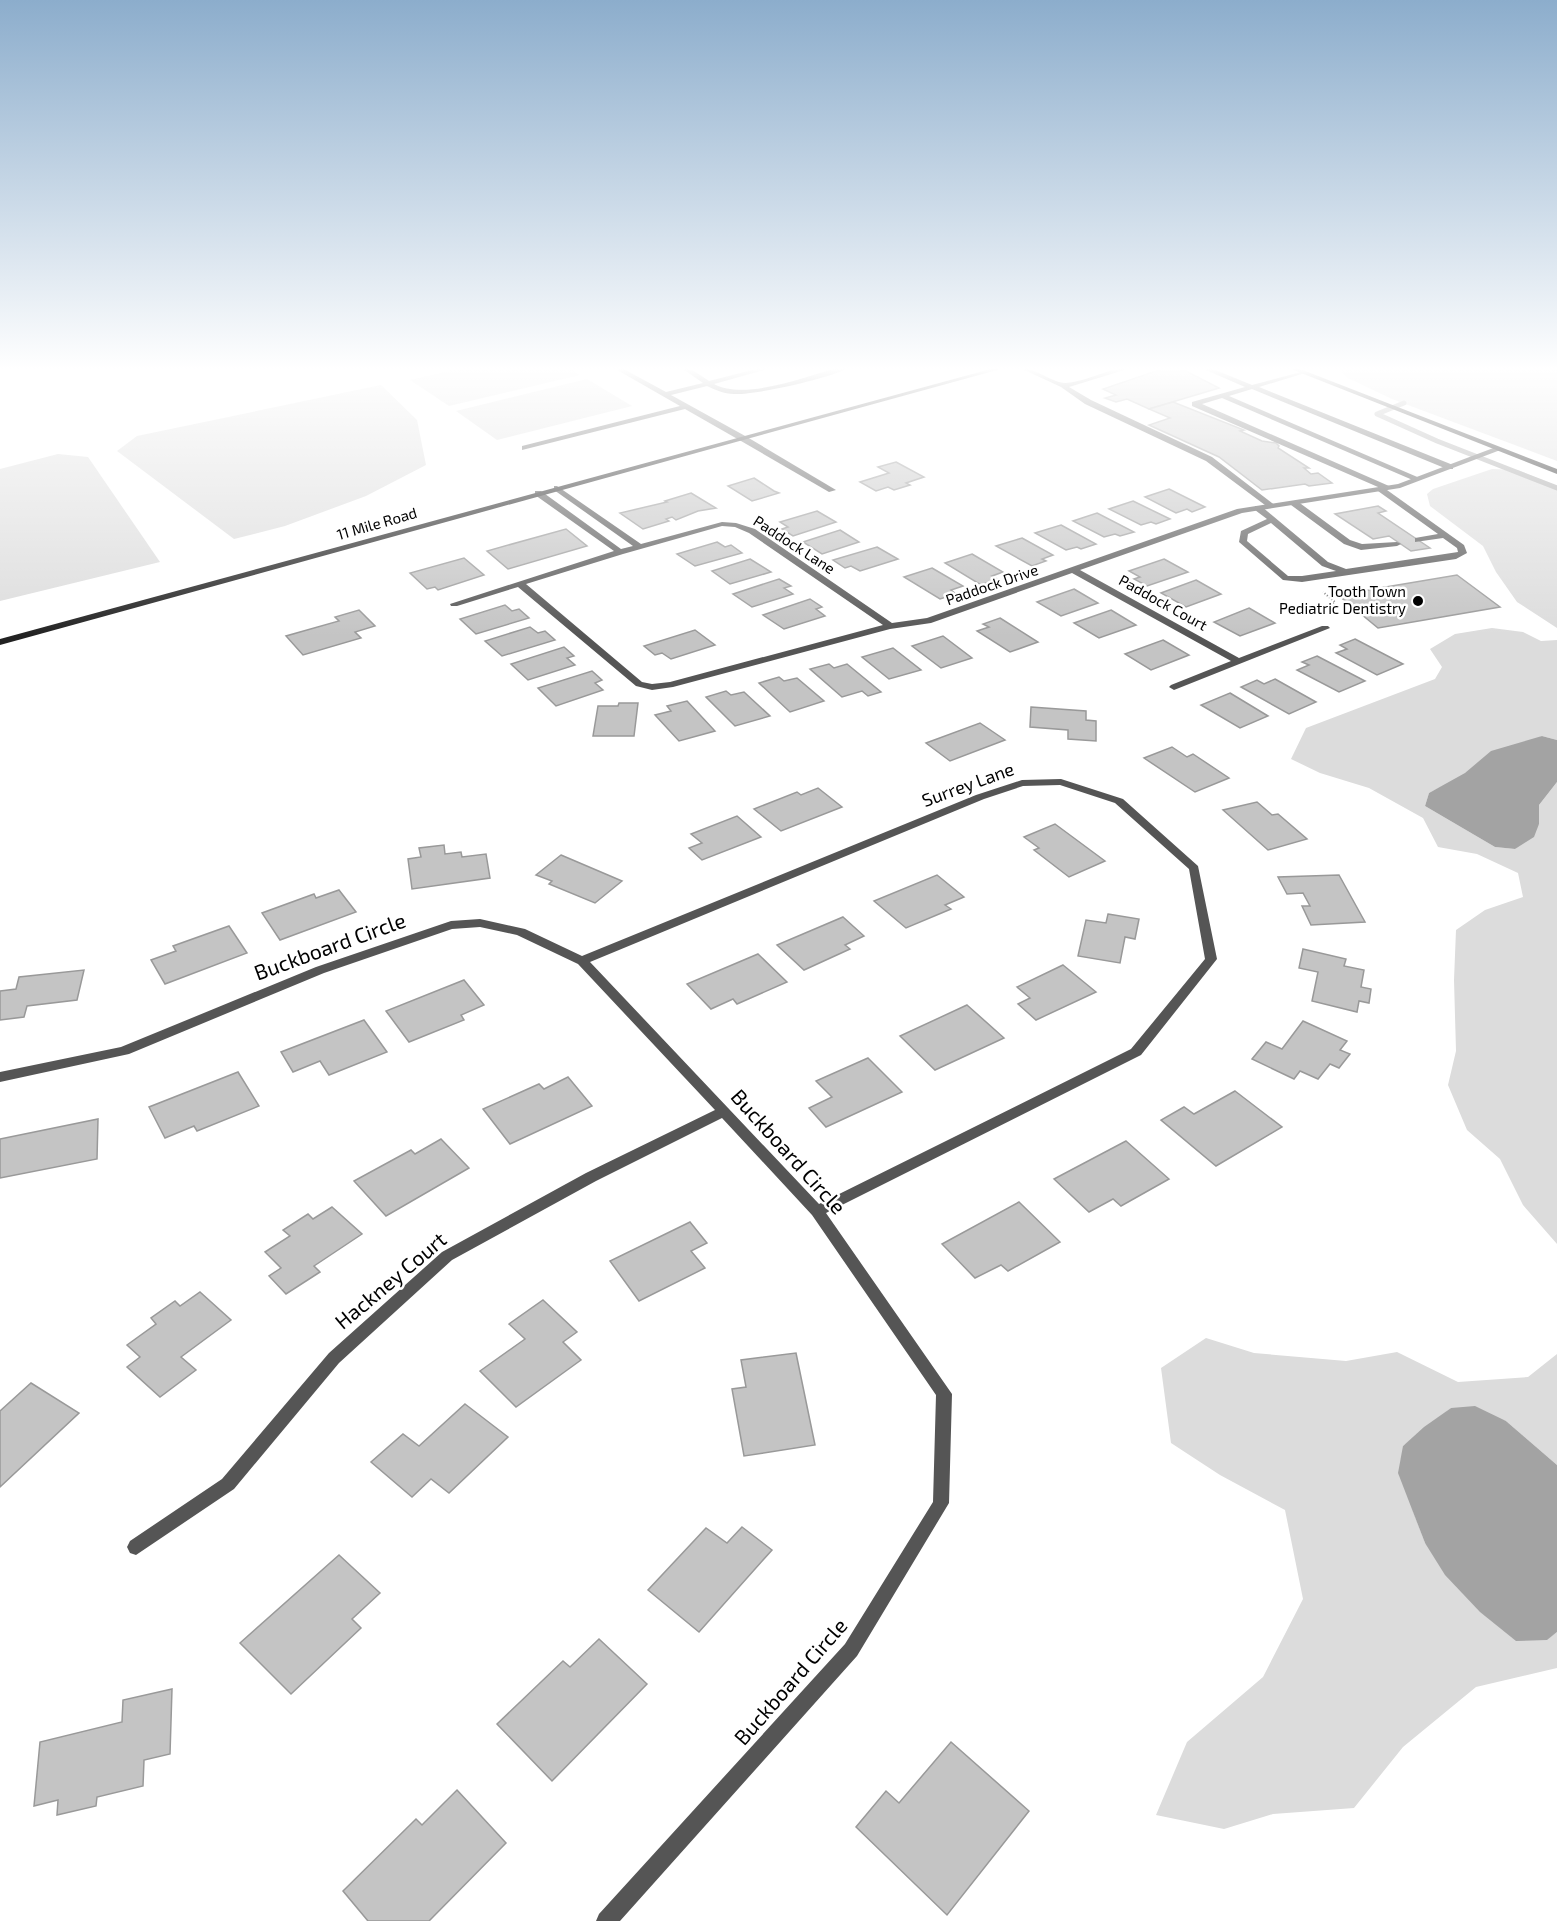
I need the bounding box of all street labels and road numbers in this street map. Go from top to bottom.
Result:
street label: 11 Mile Road [335,503,419,543]
street label: Paddock Lane [750,511,839,577]
street label: Paddock Drive [943,560,1040,608]
street label: Paddock Court [1116,570,1211,634]
street label: Surrey Lane [919,757,1017,811]
street label: Buckboard Circle [250,907,409,985]
street label: Buckboard Circle [726,1083,852,1219]
street label: Hackney Court [329,1226,451,1334]
street label: Buckboard Circle [728,1613,852,1749]

